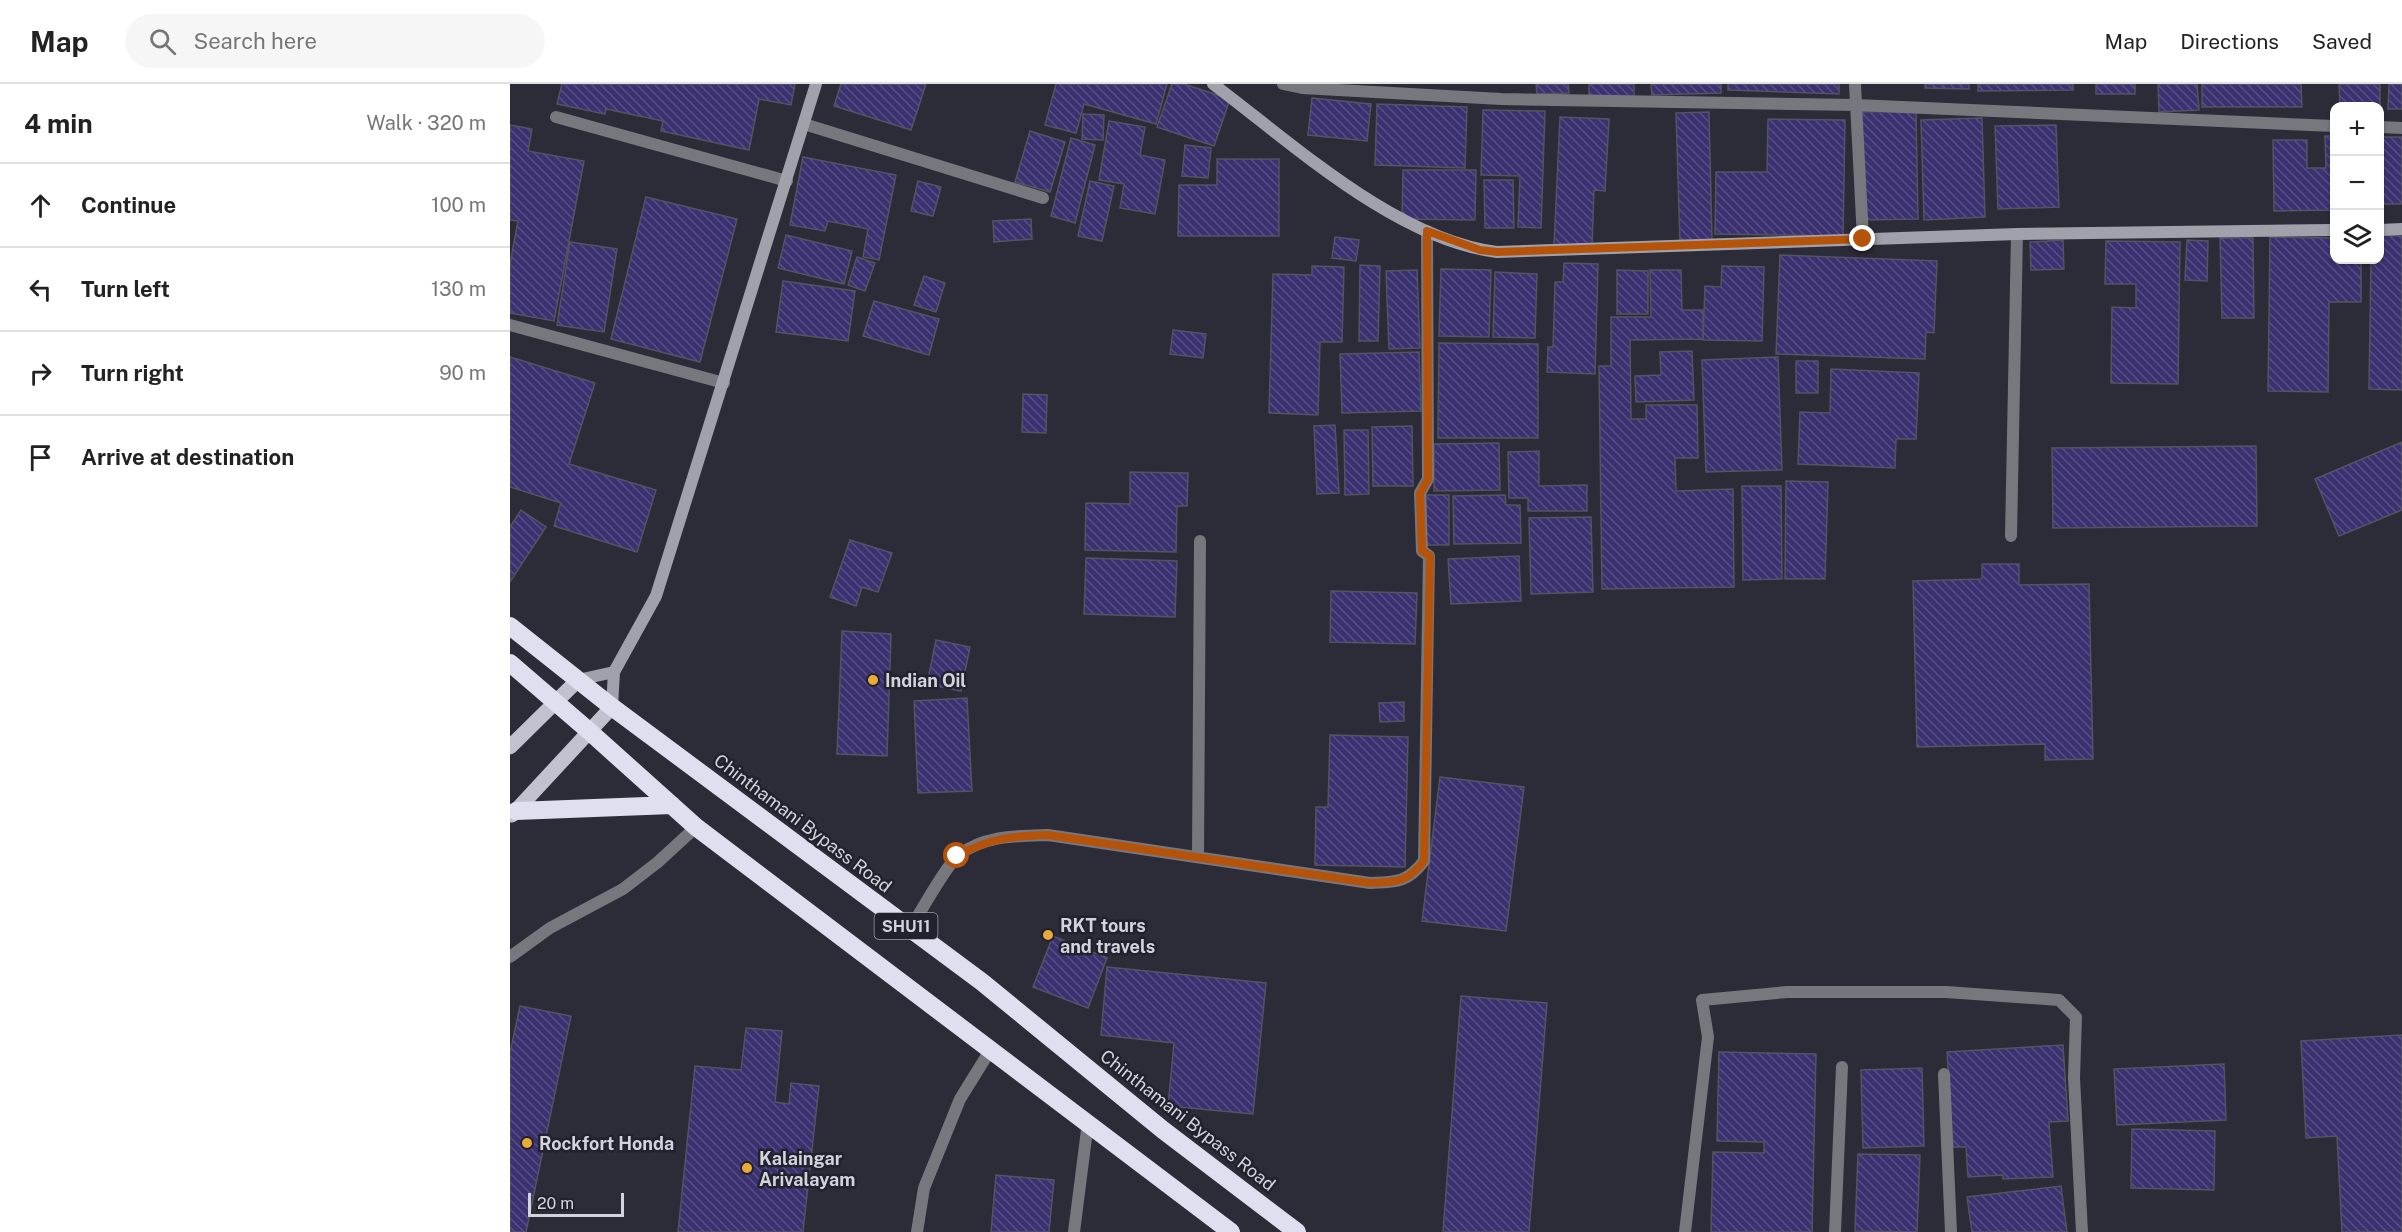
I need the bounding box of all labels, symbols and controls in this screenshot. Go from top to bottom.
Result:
search box [125,14,545,68]
text: Map [30,25,89,58]
icon: search [146,25,179,58]
text: Search here [194,28,317,54]
text: Map [2105,29,2147,54]
text: Directions [2180,29,2279,54]
text: Saved [2312,29,2372,54]
map controls [2330,102,2384,264]
button: + [2330,102,2384,156]
text: 4 min [24,108,93,139]
text: Walk · 320 m [366,111,486,135]
button: − [2330,156,2384,210]
icon: ahead [24,189,57,222]
text: Continue [81,192,176,218]
text: 100 m [431,193,486,217]
button: layers [2330,210,2384,264]
route end [1849,225,1875,251]
icon: left [24,273,57,306]
text: Turn left [81,276,170,302]
text: 130 m [431,277,486,301]
icon: right [24,357,57,390]
text: Turn right [81,360,184,386]
text: 90 m [439,361,486,385]
icon: arrive [24,441,57,474]
text: Arrive at destination [81,444,294,470]
place label: Indian Oil [885,670,966,691]
marker: Indian Oil [866,673,880,687]
street label: Chinthamani Bypass Road [710,749,896,897]
route start [943,842,969,868]
road number: SHU11 [874,913,938,939]
place label: RKT tours and travels [1060,915,1155,957]
marker: RKT tours and travels [1041,928,1055,942]
street label: Chinthamani Bypass Road [1096,1045,1280,1195]
place label: Rockfort Honda [539,1133,674,1154]
marker: Rockfort Honda [520,1136,534,1150]
place label: Kalaingar Arivalayam [759,1148,855,1190]
marker: Kalaingar Arivalayam [740,1161,754,1175]
scale bar [528,1190,624,1218]
text: 20 m [537,1194,574,1213]

